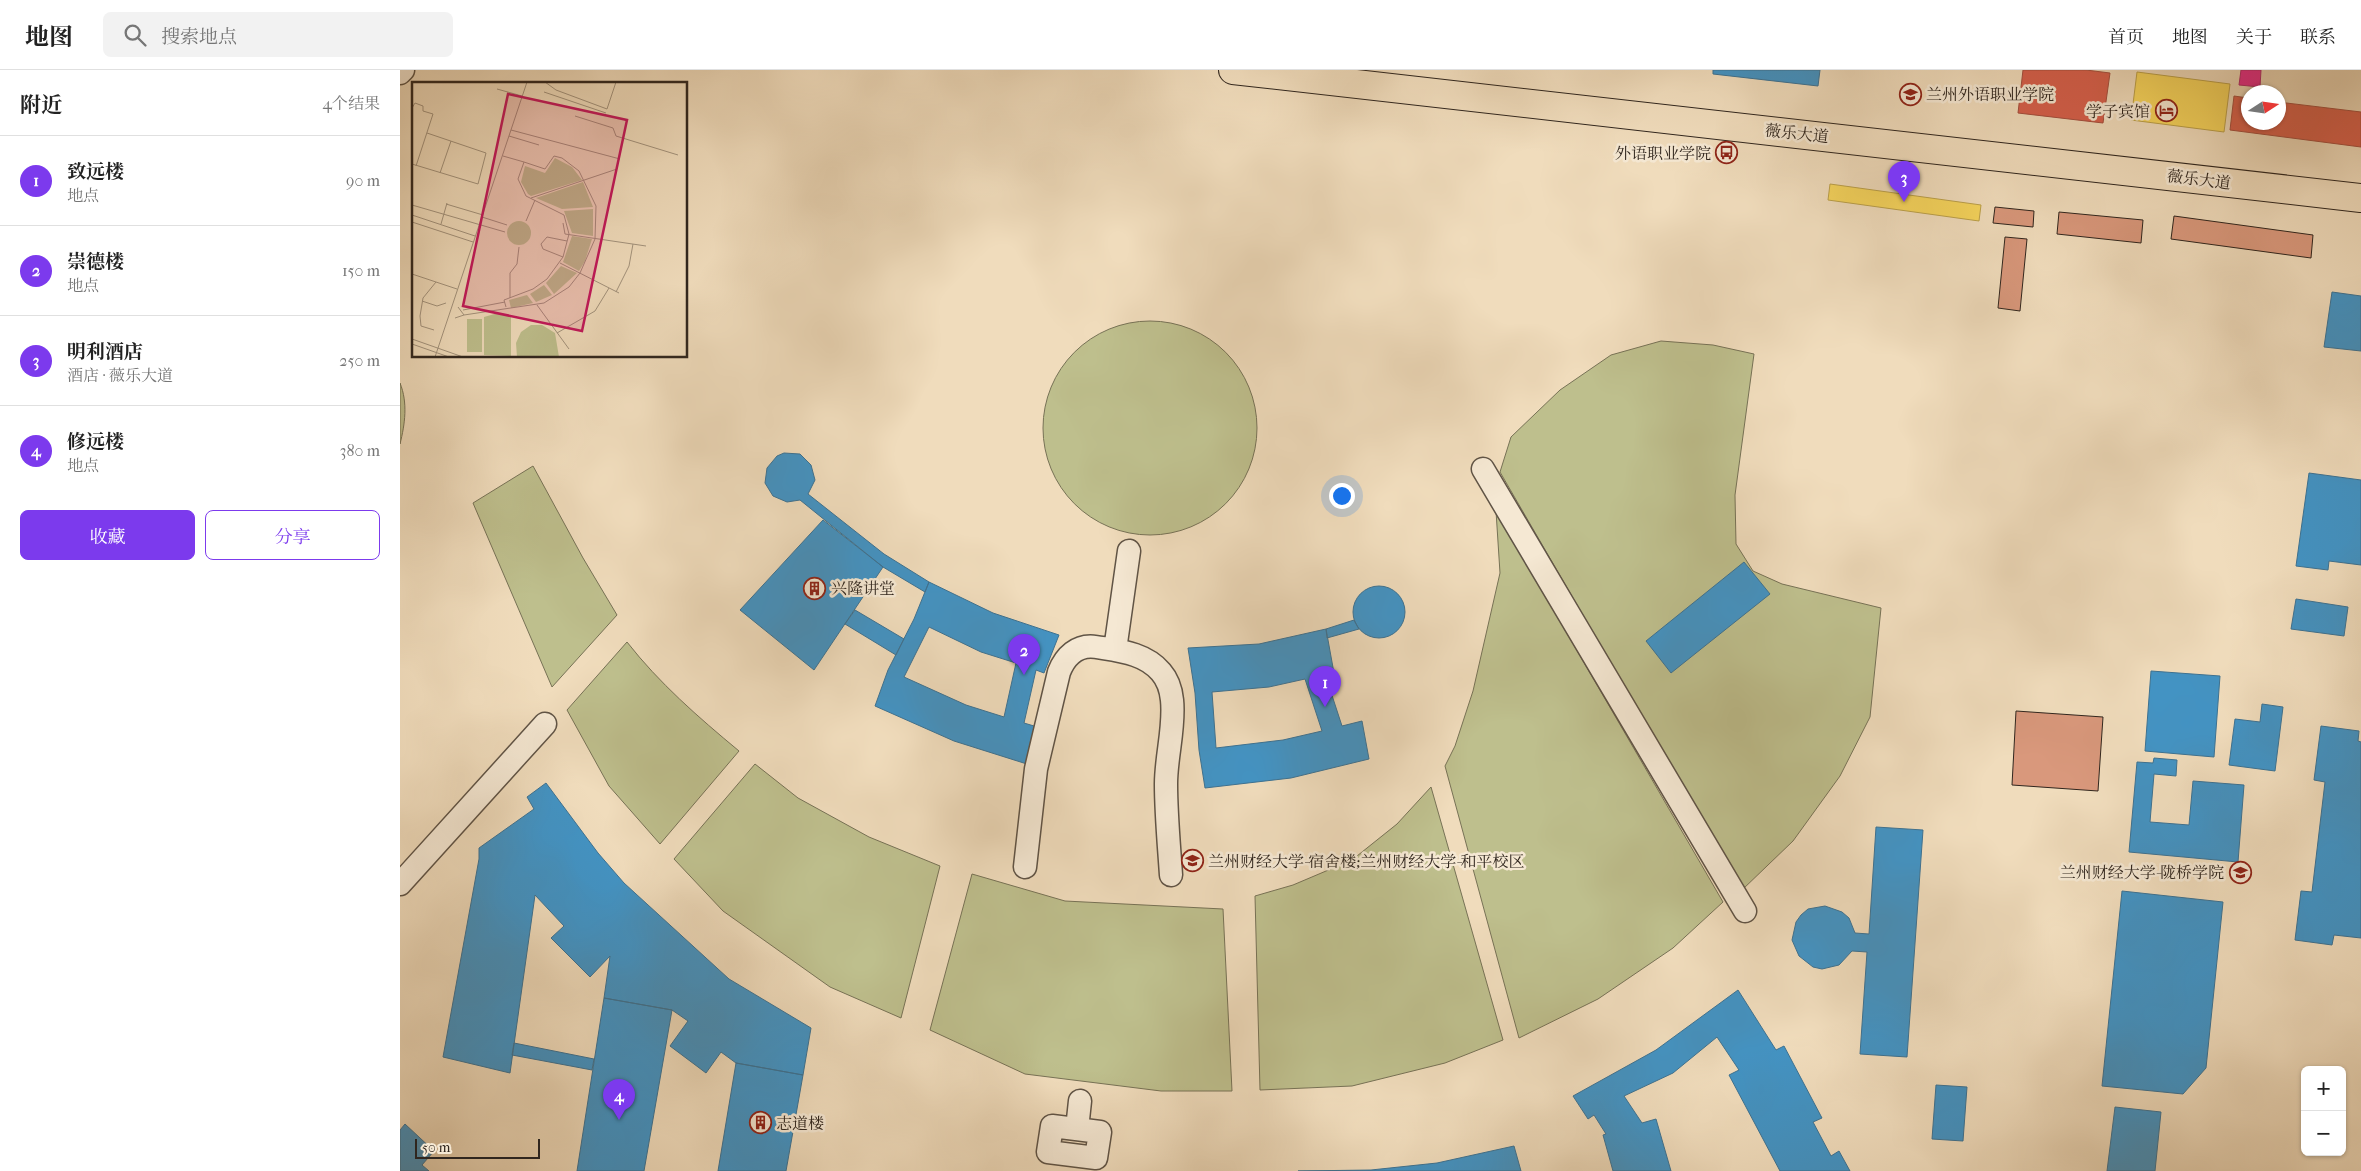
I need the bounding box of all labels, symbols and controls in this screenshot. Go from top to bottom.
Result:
search box [103,12,453,57]
icon: search [121,21,149,49]
text: 地图 [25,23,73,51]
text: 搜索地点 [161,26,237,48]
text: 首页 [2108,27,2144,48]
text: 地图 [2172,27,2208,48]
text: 关于 [2236,27,2272,48]
text: 联系 [2300,27,2336,48]
inset map [412,82,688,358]
school or university icon: 兰州外语职业学院 [1898,82,1922,106]
place label: 兰州外语职业学院 [1926,85,2054,104]
north arrow [2241,85,2286,130]
text: 附近 [20,93,62,117]
text: 4个结果 [323,94,380,113]
hotel icon: 学子宾馆 [2154,99,2178,123]
place label: 学子宾馆 [2086,102,2150,121]
street label: 薇乐大道 [1764,121,1830,146]
bus stop icon: 外语职业学院 [1715,141,1739,165]
place label: 外语职业学院 [1615,144,1711,163]
text: 致远楼 [67,161,124,183]
pin: 3 [1888,161,1920,202]
street label: 薇乐大道 [2166,166,2232,193]
text: 1 [33,171,39,190]
text: 90 m [346,171,380,190]
text: 地点 [67,186,99,205]
text: 崇德楼 [67,251,124,273]
text: 2 [32,261,40,280]
text: 150 m [342,261,380,280]
text: 地点 [67,276,99,295]
text: 明利酒店 [67,341,143,363]
text: 3 [33,351,39,370]
text: 250 m [339,351,380,370]
text: 酒店 · 薇乐大道 [67,366,173,385]
text: 修远楼 [67,431,124,453]
text: 4 [31,441,41,460]
text: 380 m [340,441,380,460]
text: 地点 [67,456,99,475]
your location [1329,483,1355,509]
button: 收藏 [20,510,195,560]
button: 分享 [205,510,380,560]
building icon: 兴隆讲堂 [803,576,827,600]
place label: 兴隆讲堂 [831,579,895,598]
pin: 2 [1008,634,1040,675]
pin: 1 [1309,666,1341,707]
school or university icon: 兰州财经大学-宿舍楼;兰州财经大学-和平校区 [1180,849,1204,873]
place label: 兰州财经大学-宿舍楼;兰州财经大学-和平校区 [1208,852,1524,871]
school or university icon: 兰州财经大学-陇桥学院 [2228,860,2252,884]
place label: 兰州财经大学-陇桥学院 [2060,863,2224,882]
map controls [2301,1066,2346,1156]
button: + [2301,1066,2346,1111]
pin: 4 [603,1079,635,1120]
building icon: 志道楼 [748,1111,772,1135]
button: − [2301,1111,2346,1156]
place label: 志道楼 [776,1114,824,1133]
scale bar [415,1136,540,1159]
text: 50 m [422,1139,450,1156]

